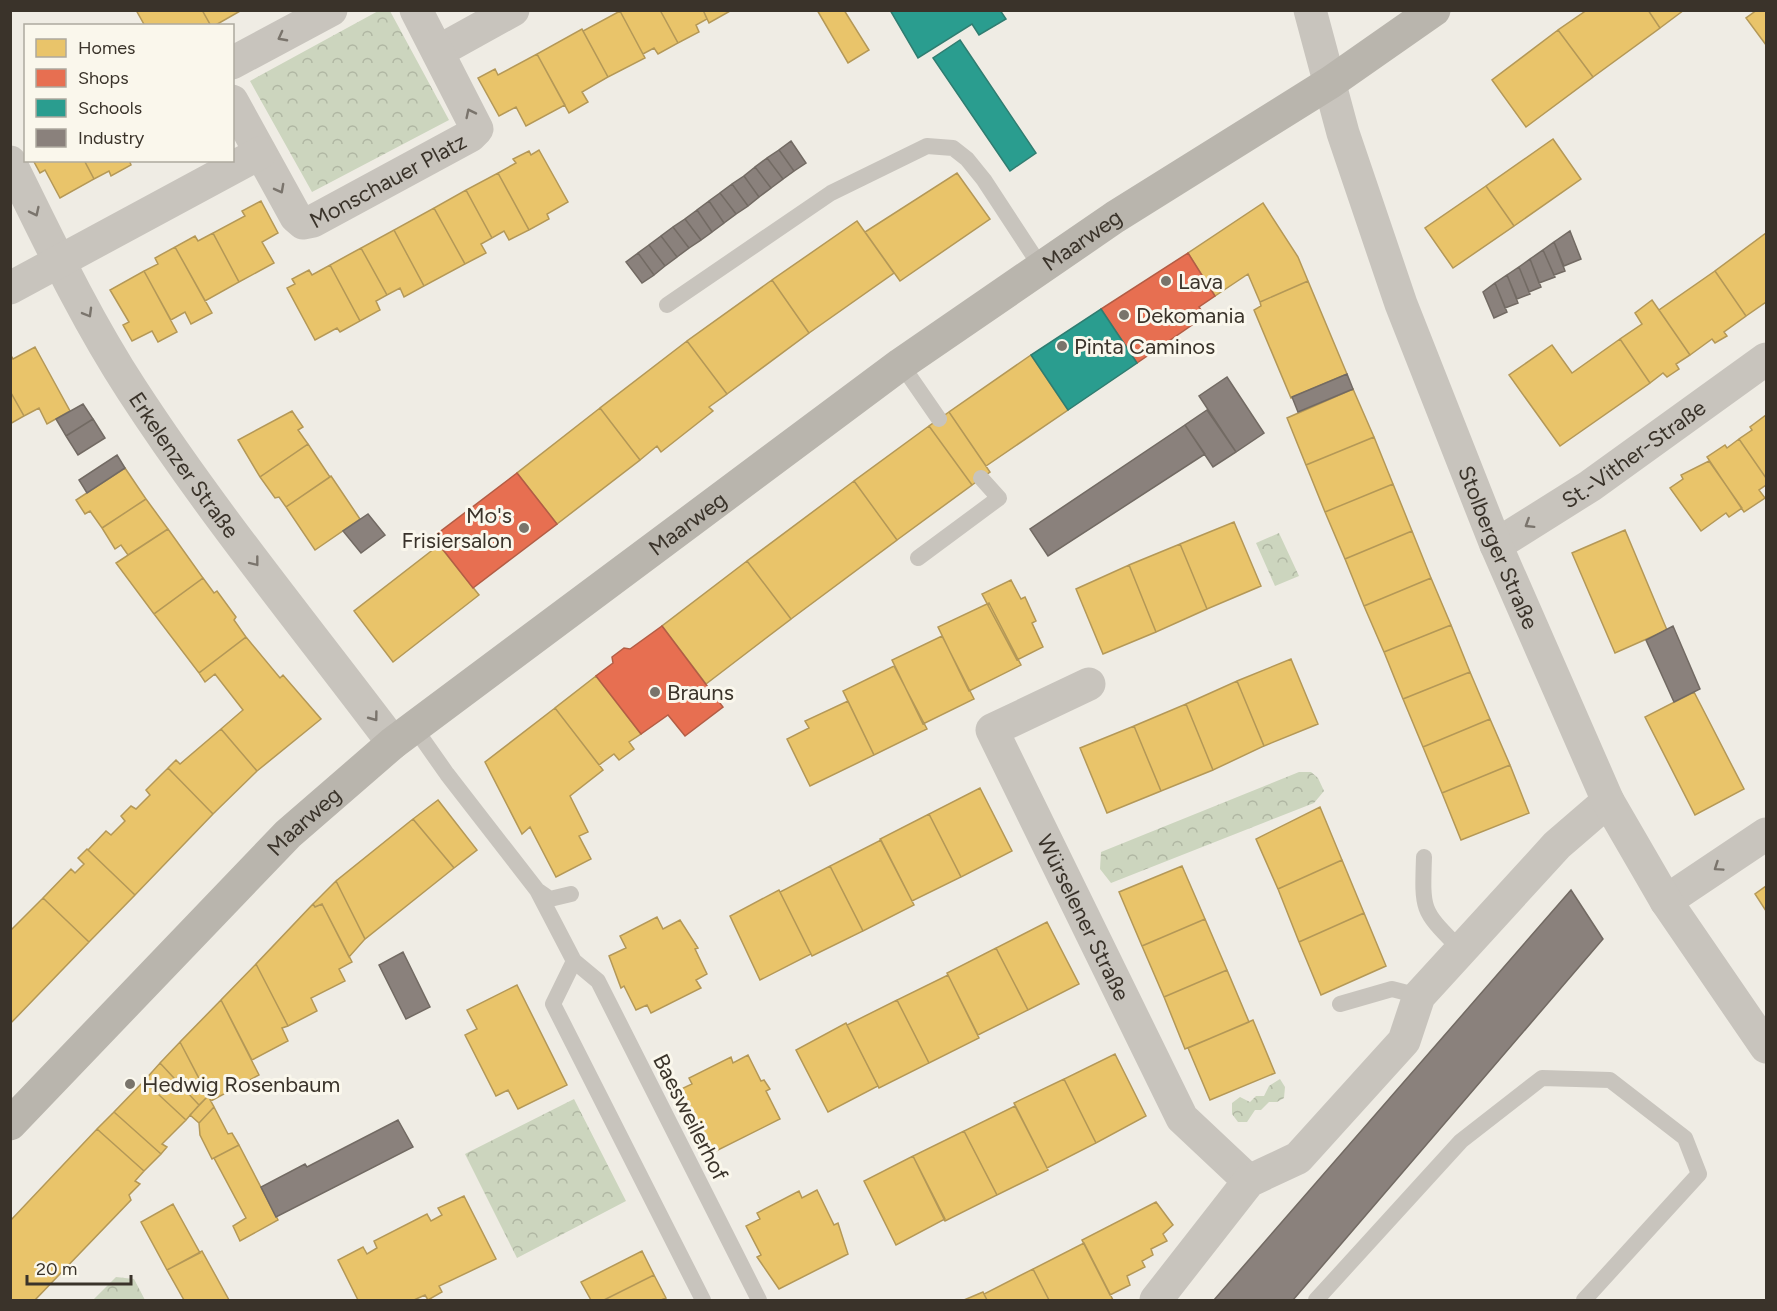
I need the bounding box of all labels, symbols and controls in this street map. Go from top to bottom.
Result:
legend [24,24,234,162]
one-way arrow [277,30,288,41]
text: Homes [78,37,136,59]
text: Shops [78,67,129,89]
text: Schools [78,97,142,119]
one-way arrow [466,108,478,119]
text: Industry [78,127,145,149]
street label: Monschauer Platz [305,128,471,234]
one-way arrow [273,183,284,194]
street label: Maarweg [1037,203,1127,277]
one-way arrow [27,206,39,217]
place label: Lava [1178,268,1223,295]
marker: Lava [1159,274,1173,288]
place label: Dekomania [1136,302,1245,329]
one-way arrow [81,307,92,318]
marker: Dekomania [1117,308,1131,322]
place label: Pinta Caminos [1074,333,1215,360]
marker: Pinta Caminos [1055,339,1069,353]
street label: Erkelenzer Straße [123,387,245,544]
street label: St.-Vither-Straße [1557,394,1711,514]
street label: Stolberger Straße [1452,462,1544,633]
street label: Maarweg [643,486,732,562]
place label: Mo's Frisiersalon [402,502,512,554]
one-way arrow [1525,517,1535,529]
marker: Mo's Frisiersalon [517,521,531,535]
one-way arrow [247,556,258,567]
place label: Brauns [667,679,734,706]
marker: Brauns [648,685,662,699]
one-way arrow [366,710,377,721]
street label: Maarweg [261,781,347,862]
street label: Würselener Straße [1031,830,1135,1005]
one-way arrow [1714,860,1725,871]
street label: Baesweilerhof [647,1049,734,1186]
place label: Hedwig Rosenbaum [142,1071,340,1098]
marker: Hedwig Rosenbaum [123,1077,137,1091]
scale bar [27,1248,130,1286]
text: 20 m [36,1258,77,1280]

